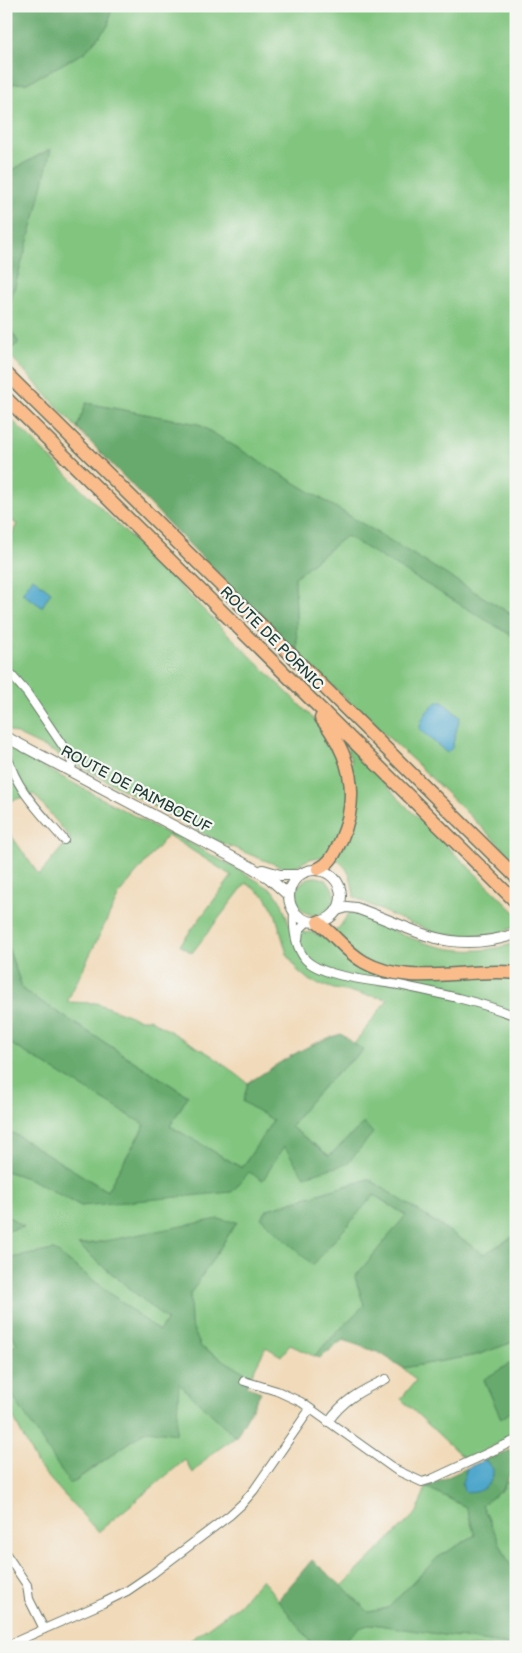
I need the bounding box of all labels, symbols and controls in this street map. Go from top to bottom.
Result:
street label: ROUTE DE PORNIC [216,582,328,694]
street label: ROUTE DE PAIMBOEUF [57,742,214,837]

